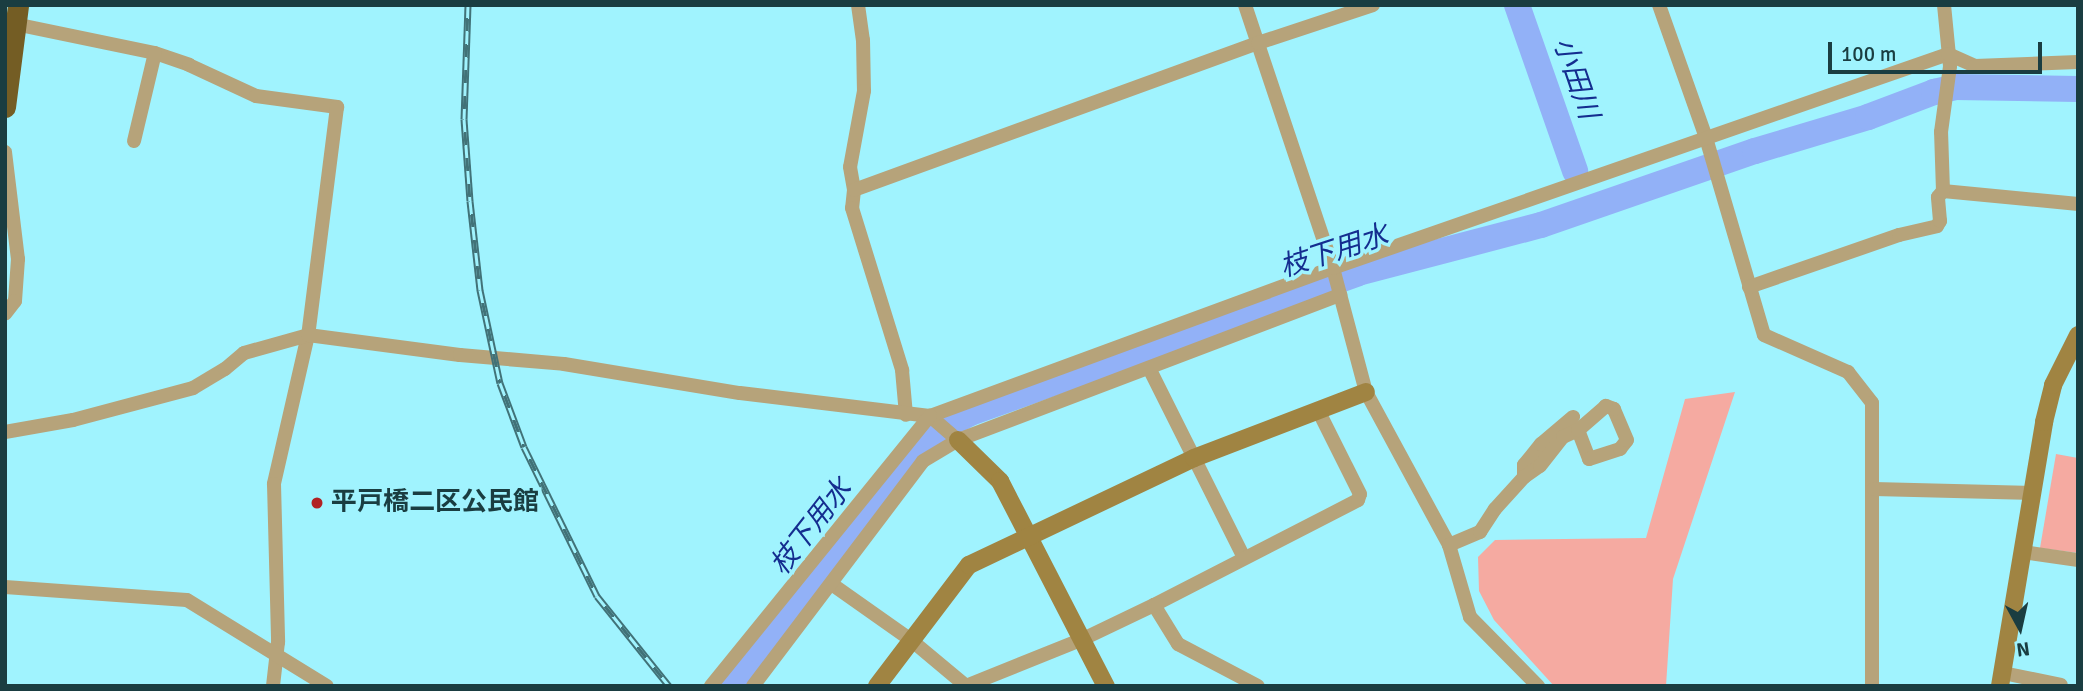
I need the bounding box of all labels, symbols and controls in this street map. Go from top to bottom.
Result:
scale bar [1831,28,2044,72]
water label: 小田川 [1546,33,1606,123]
text: 100 m [1841,41,1896,67]
water label: 枝下用水 [1276,218,1392,284]
water label: 枝下用水 [763,473,859,581]
place label: 平戸橋二区公民館 [331,487,539,519]
marker: 平戸橋二区公民館 [309,495,325,511]
north arrow [1985,593,2055,663]
text: N [2015,636,2031,662]

